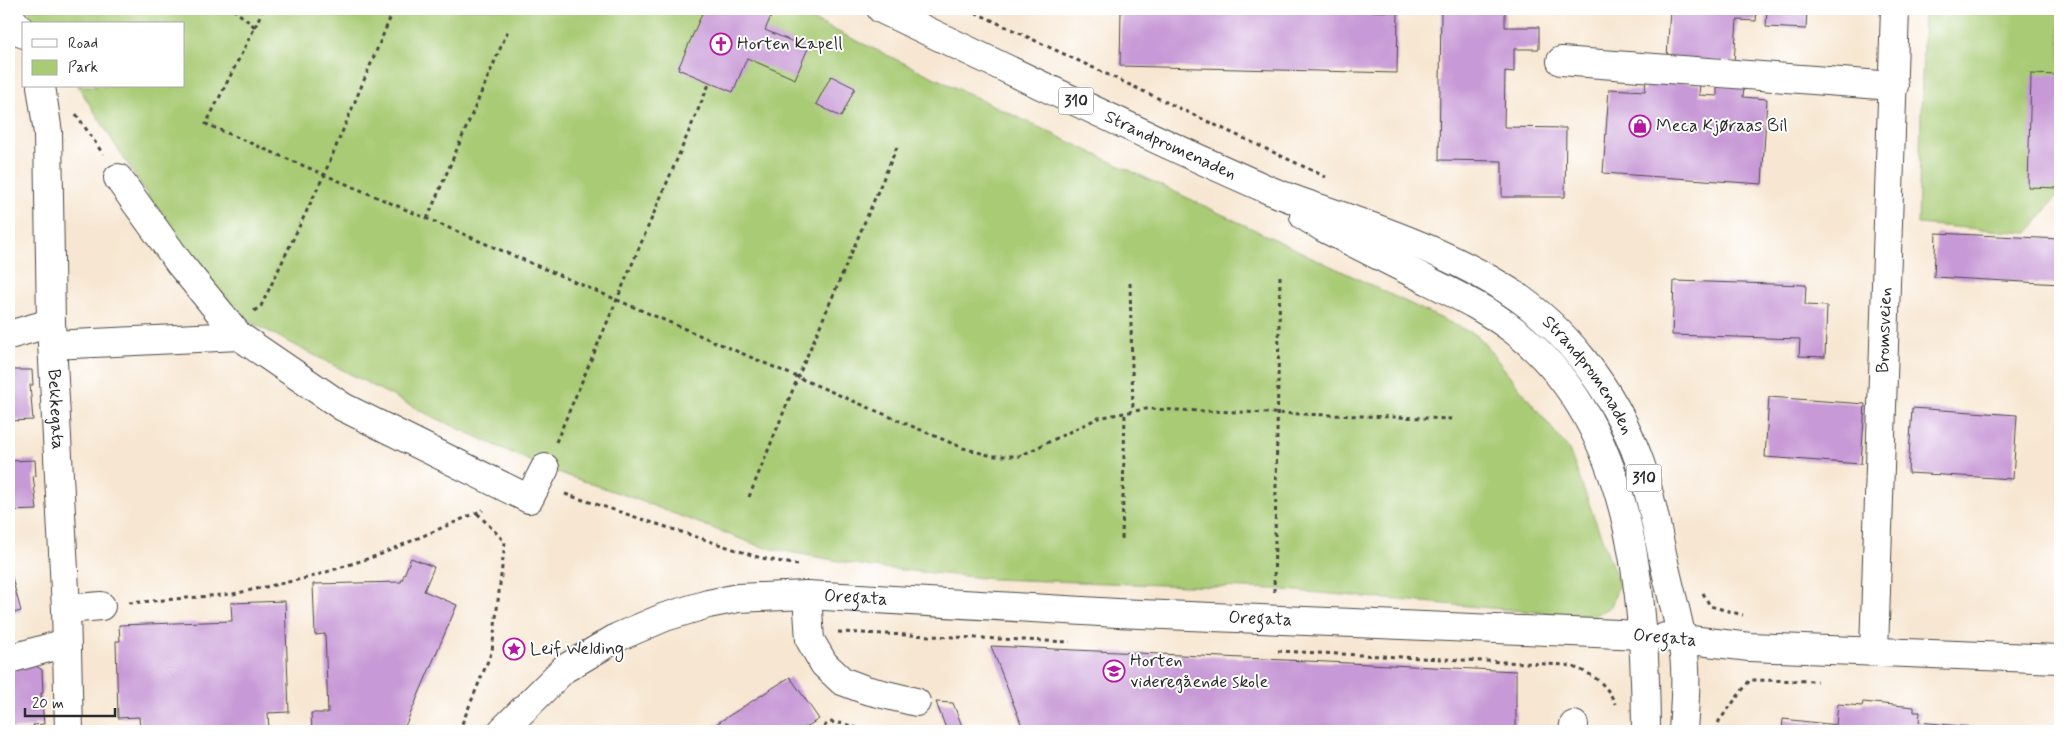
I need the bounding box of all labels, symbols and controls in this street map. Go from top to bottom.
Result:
legend [22,22,185,88]
church icon: Horten Kapell [709,32,733,56]
place label: Horten Kapell [737,32,843,56]
text: Road [68,34,98,54]
text: Park [68,58,98,78]
road number: 310 [1058,88,1094,114]
street label: Strandpromenaden [1101,105,1240,186]
shop icon: Meca Kjøraas Bil [1628,114,1652,138]
place label: Meca Kjøraas Bil [1656,114,1788,138]
street label: Bromsveien [1871,287,1898,374]
street label: Strandpromenaden [1537,310,1639,439]
street label: Bekkegata [41,368,70,450]
road number: 310 [1626,464,1662,492]
street label: Oregata [823,584,888,612]
street label: Oregata [1228,606,1293,633]
street label: Oregata [1632,623,1698,655]
place icon: Leif Welding [502,637,526,661]
place label: Leif Welding [530,637,624,662]
place label: Horten videregående skole [1130,649,1268,694]
school or university icon: Horten videregående skole [1102,659,1126,683]
scale bar [25,685,115,717]
text: 20 m [32,694,64,714]

